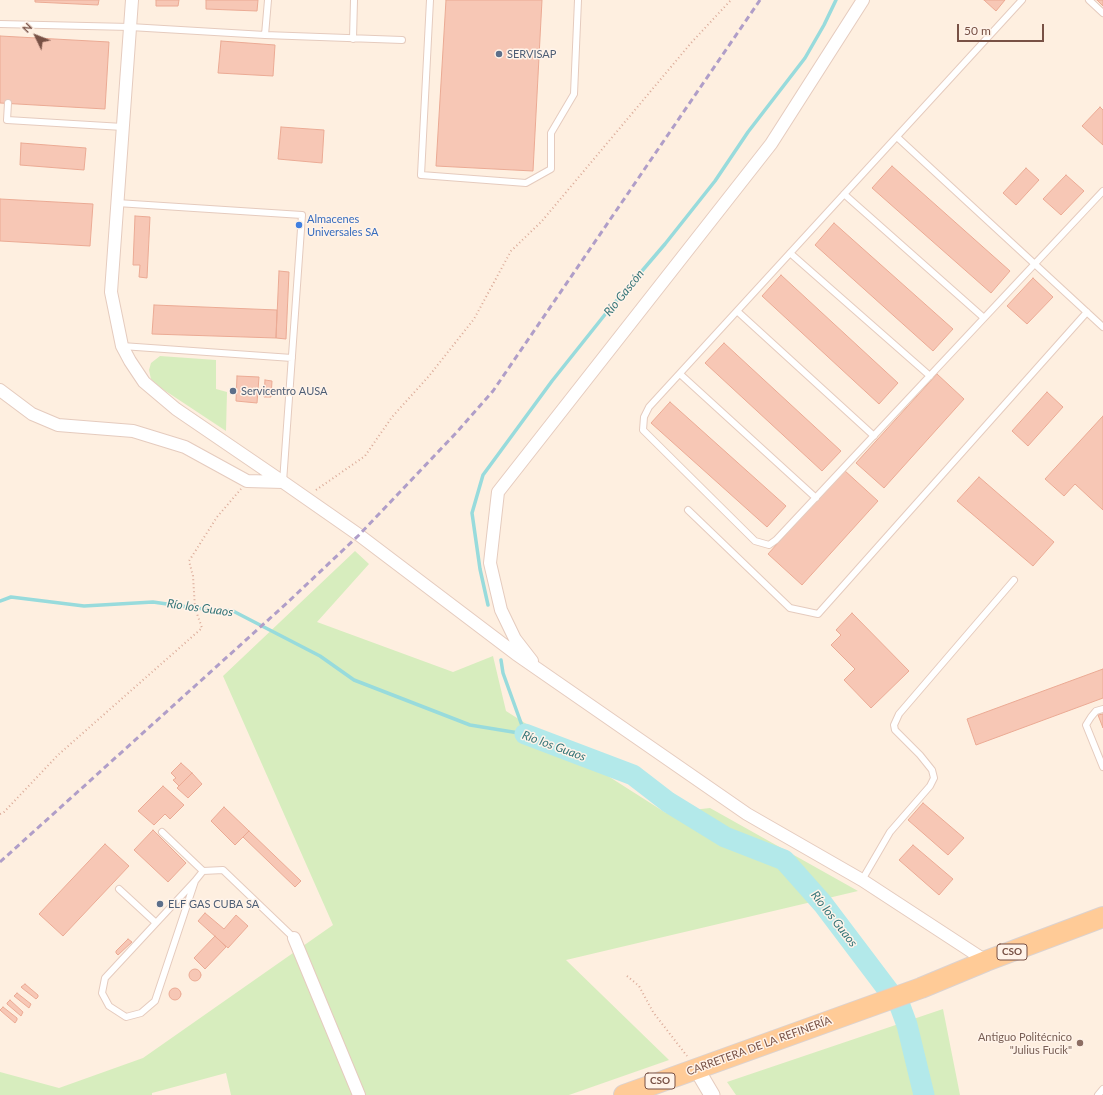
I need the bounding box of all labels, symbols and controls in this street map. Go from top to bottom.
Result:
north arrow [16,16,56,56]
scale bar [959,16,1046,42]
text: N [19,20,34,35]
text: 50 m [964,23,991,38]
place label: SERVISAP [507,47,556,61]
marker: SERVISAP [494,49,504,59]
place label: Almacenes Universales SA [307,212,378,238]
marker: Almacenes Universales SA [294,220,304,230]
water label: Río Gascón [601,267,647,319]
place label: Servicentro AUSA [241,384,327,398]
marker: Servicentro AUSA [228,386,238,396]
water label: Río los Guaos [166,596,234,620]
water label: Río los Guaos [520,728,588,764]
water label: Río los Guaos [808,888,860,950]
place label: ELF GAS CUBA SA [168,897,259,911]
marker: ELF GAS CUBA SA [155,899,165,909]
road number: CSO [997,944,1027,960]
street label: CARRETERA DE LA REFINERÍA [685,1014,833,1078]
place label: Antiguo Politécnico "Julius Fucik" [978,1030,1072,1056]
marker: Antiguo Politécnico "Julius Fucik" [1075,1038,1085,1048]
road number: CSO [645,1073,675,1089]

